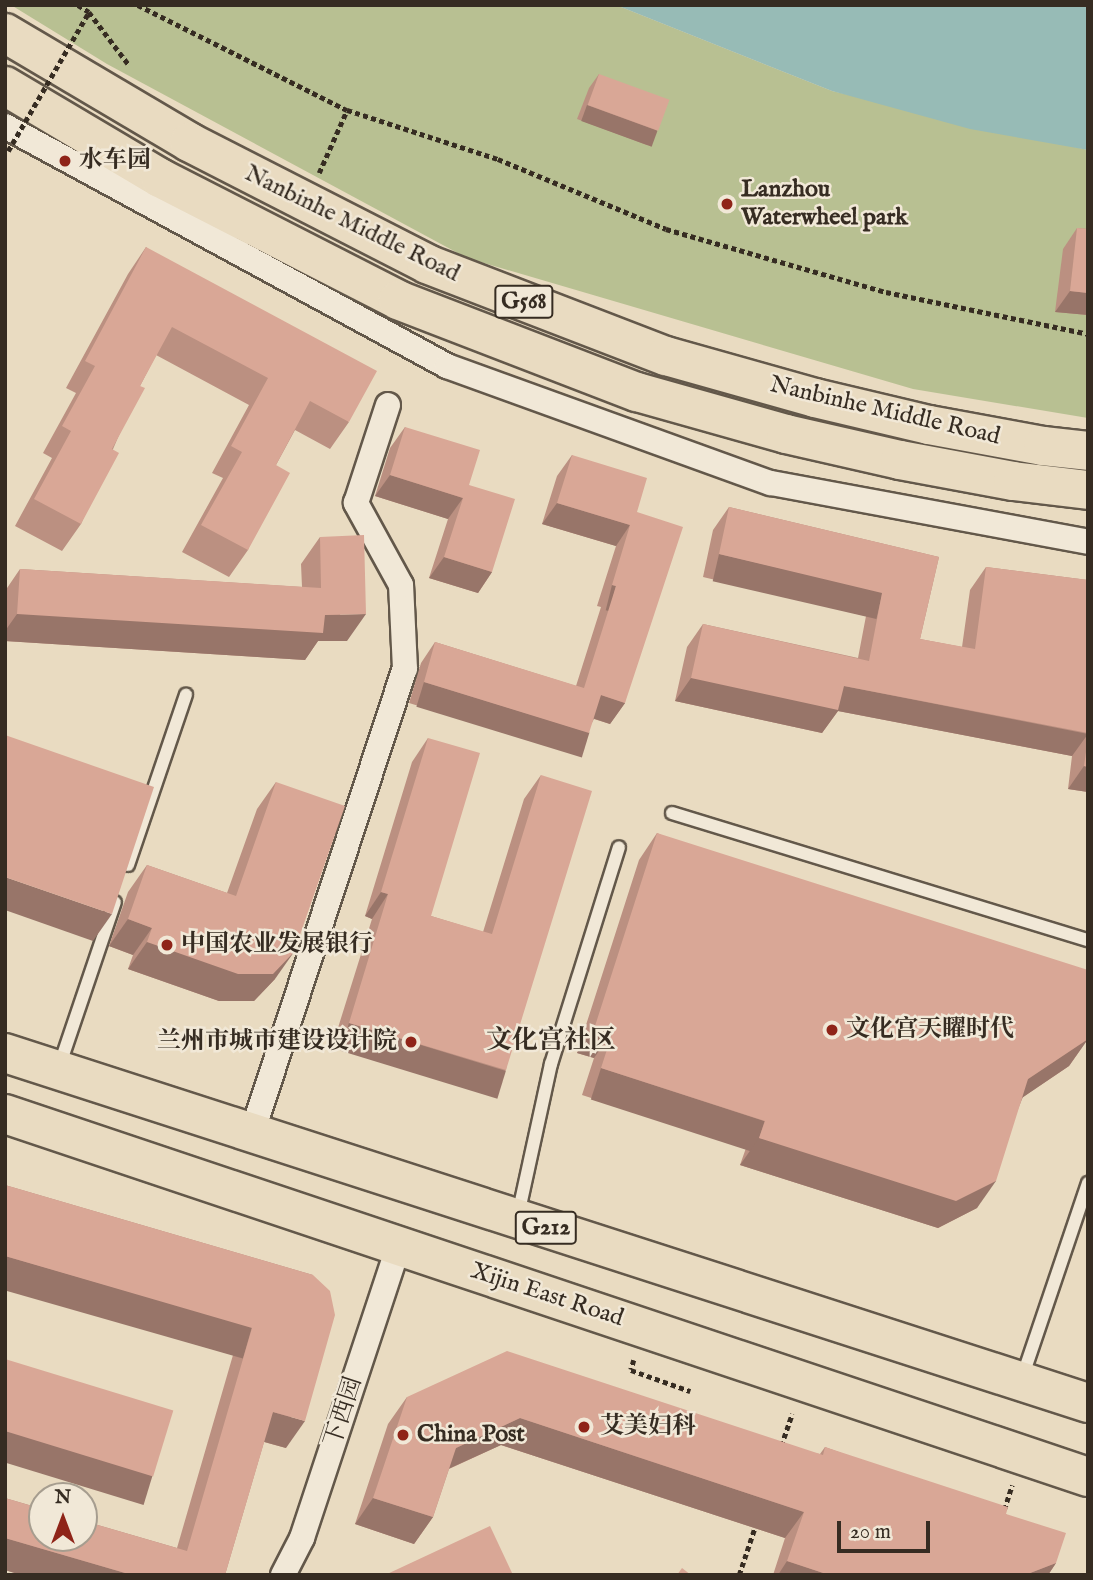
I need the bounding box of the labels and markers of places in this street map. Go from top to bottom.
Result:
place label: 水车园 [79,147,151,175]
marker: 水车园 [57,153,73,169]
place label: Lanzhou Waterwheel park [741,176,908,232]
marker: Lanzhou Waterwheel park [719,196,735,212]
place label: 中国农业发展银行 [181,931,373,959]
marker: 中国农业发展银行 [159,937,175,953]
place label: 文化宫天矅时代 [846,1016,1014,1044]
marker: 文化宫天矅时代 [824,1022,840,1038]
place label: 兰州市城市建设设计院 [157,1028,397,1056]
marker: 兰州市城市建设设计院 [403,1034,419,1050]
place label: 艾美妇科 [600,1413,696,1441]
marker: 艾美妇科 [574,1417,594,1437]
place label: China Post [417,1421,525,1449]
marker: China Post [395,1427,411,1443]

